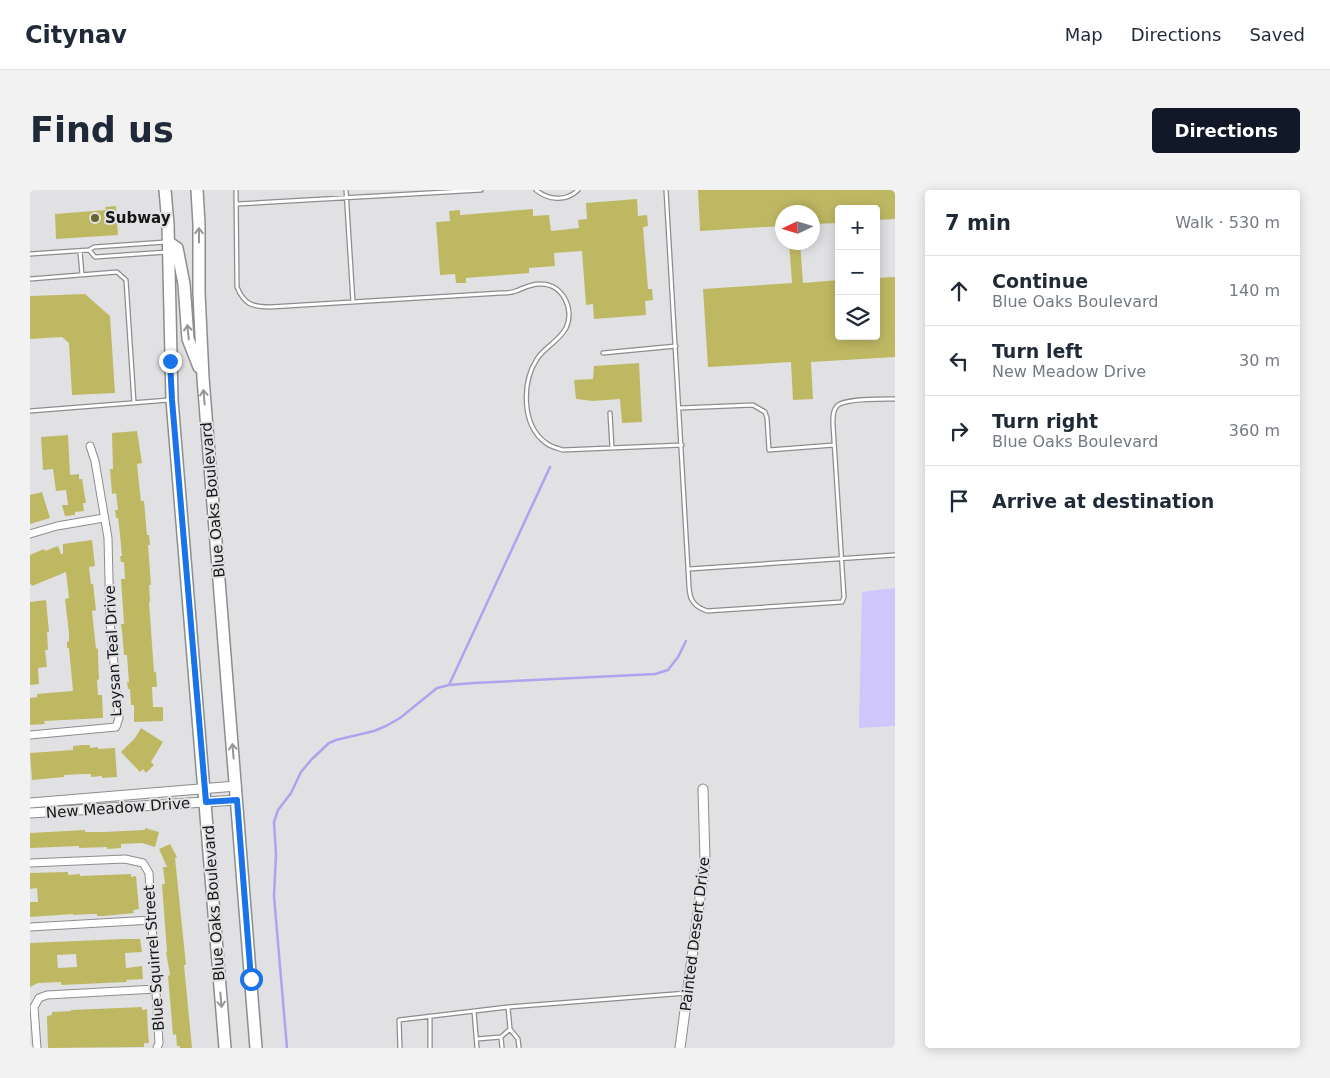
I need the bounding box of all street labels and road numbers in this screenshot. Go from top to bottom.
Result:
street label: Blue Oaks Boulevard [197,421,229,579]
street label: Laysan Teal Drive [101,585,125,717]
street label: New Meadow Drive [45,794,191,822]
street label: Blue Oaks Boulevard [200,825,228,981]
street label: Painted Desert Drive [677,856,713,1012]
street label: Blue Squirrel Street [140,884,168,1032]

